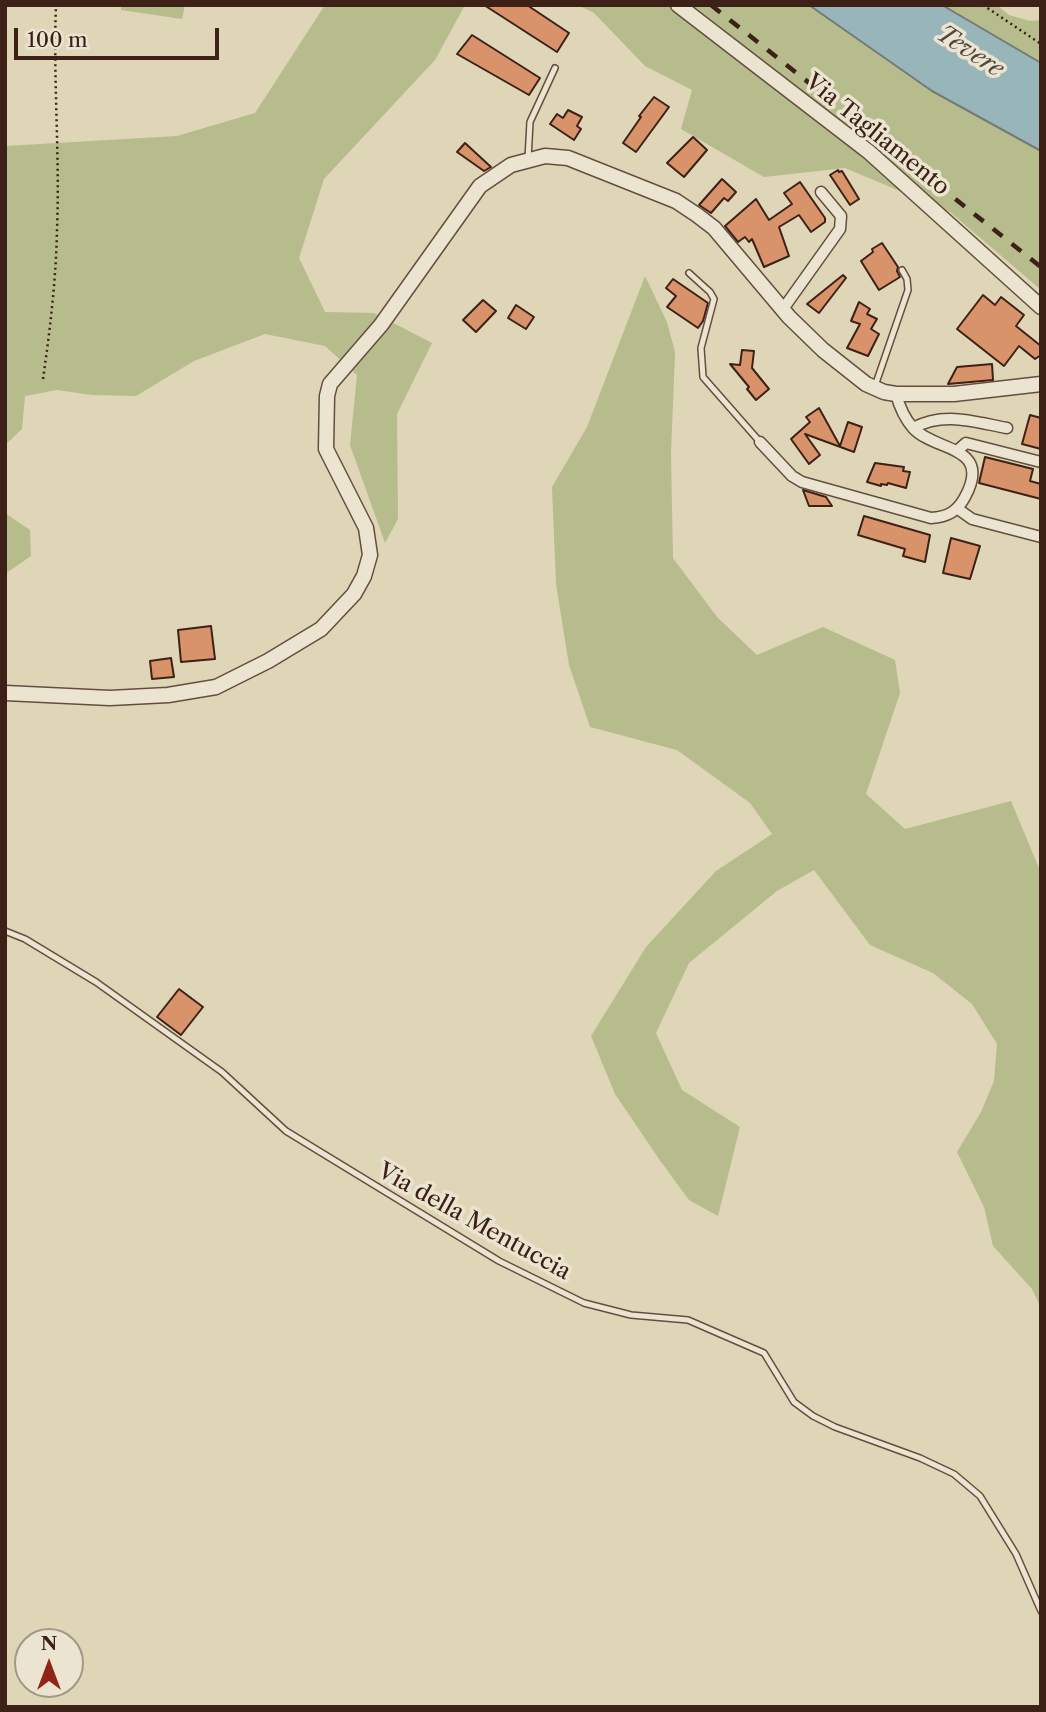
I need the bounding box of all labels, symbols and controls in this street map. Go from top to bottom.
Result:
scale bar [18,14,222,58]
water label: Tevere [931,20,1009,84]
text: 100 m [27,27,88,52]
street label: Via Tagliamento [799,68,955,202]
street label: Via della Mentuccia [373,1158,575,1286]
north arrow [14,1628,84,1698]
text: N [41,1632,57,1655]

